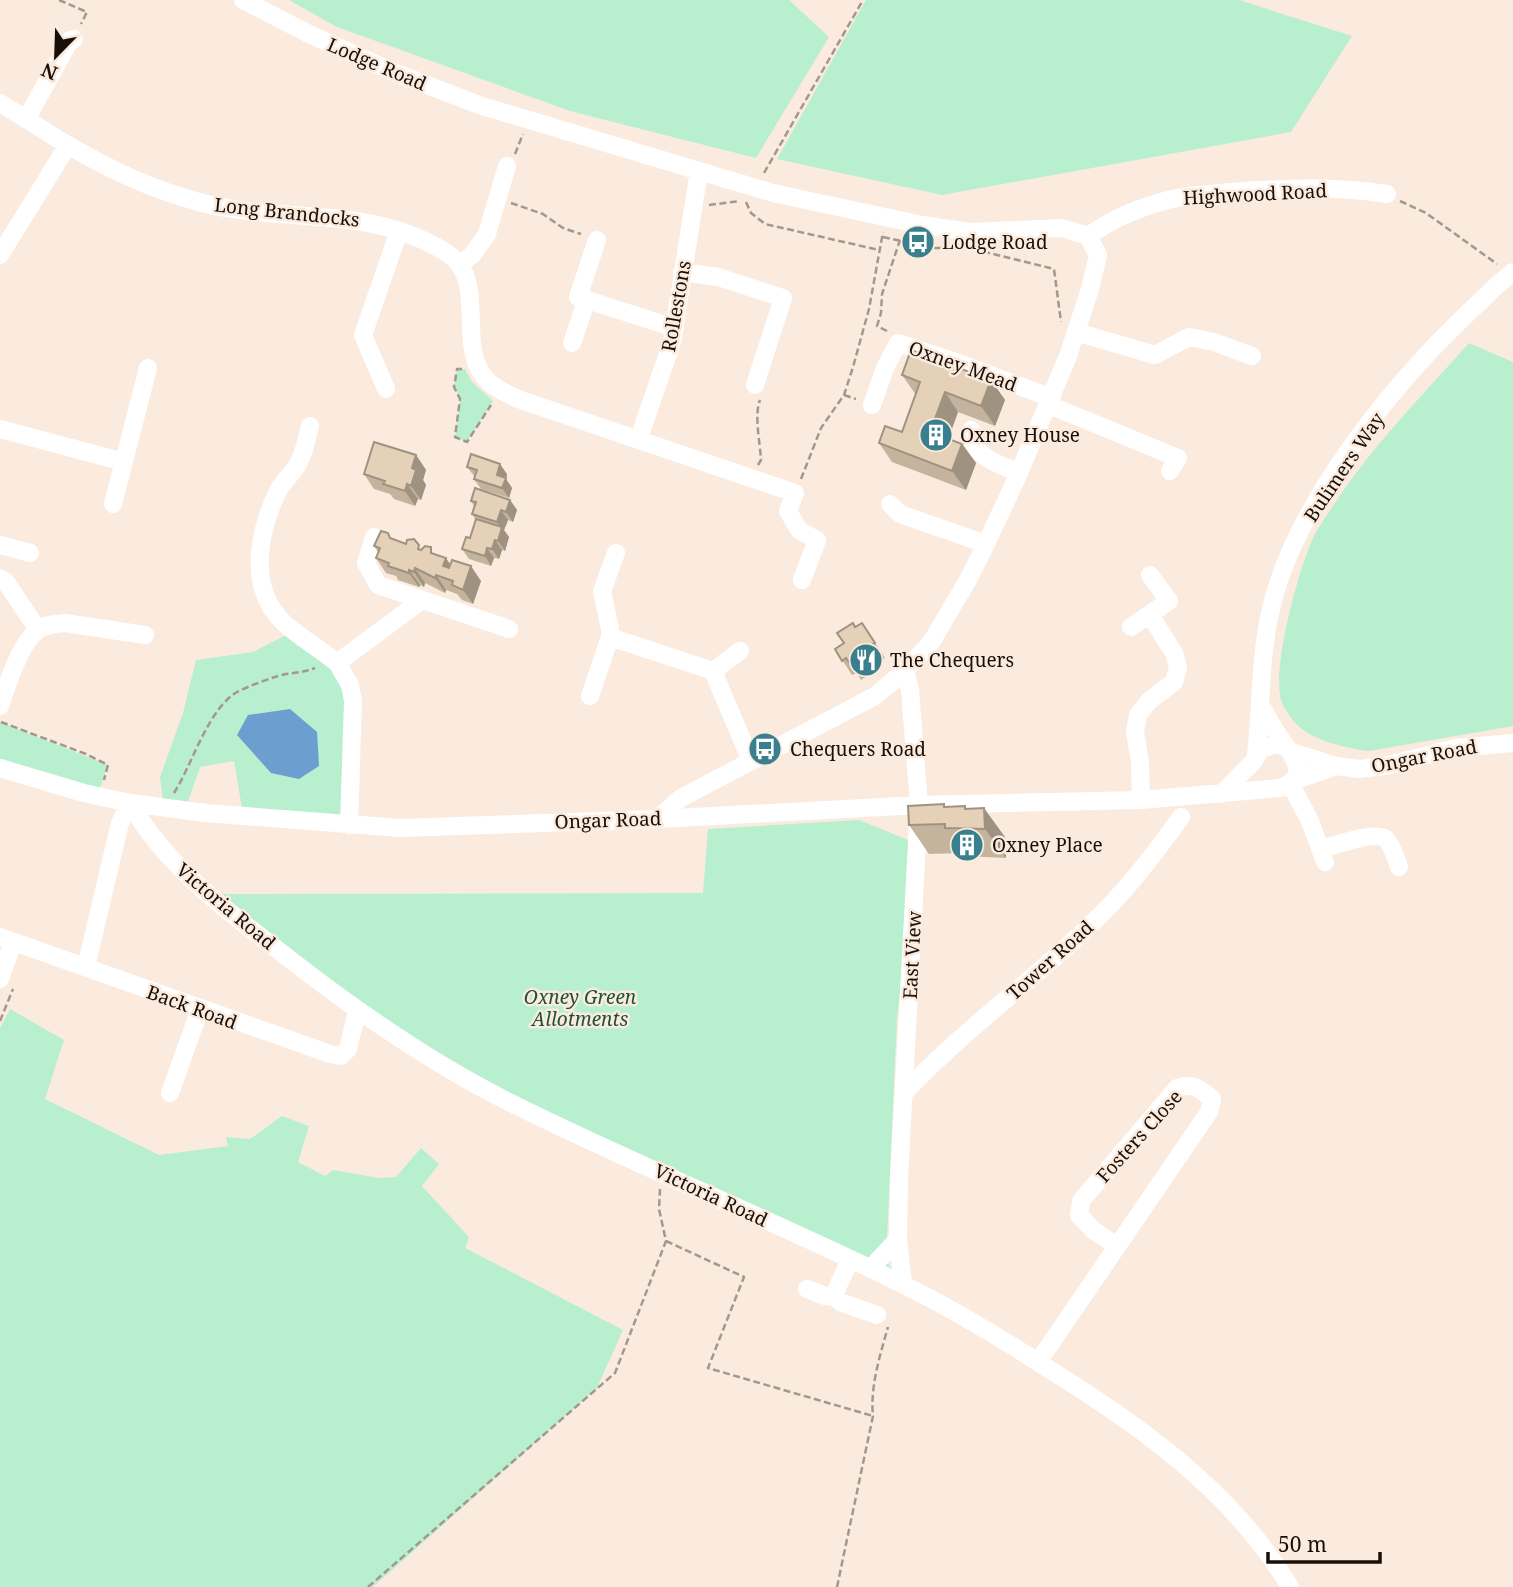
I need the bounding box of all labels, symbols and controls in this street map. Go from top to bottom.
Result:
north arrow [21,21,91,91]
street label: Lodge Road [323,31,431,97]
text: N [37,57,61,87]
street label: Highwood Road [1182,177,1328,211]
street label: Long Brandocks [213,191,361,233]
bus stop icon: Lodge Road [899,223,937,261]
place label: Lodge Road [942,229,1048,255]
street label: Rollestons [655,258,697,354]
street label: Oxney Mead [905,334,1021,398]
street label: Bulimers Way [1298,407,1390,527]
building icon: Oxney House [917,416,955,454]
place label: Oxney House [960,422,1080,448]
restaurant icon: The Chequers [847,641,885,679]
place label: The Chequers [890,647,1014,673]
bus stop icon: Chequers Road [746,730,784,768]
street label: Ongar Road [1369,733,1479,779]
place label: Chequers Road [790,736,926,762]
street label: Ongar Road [554,805,662,835]
building icon: Oxney Place [948,826,986,864]
place label: Oxney Place [992,832,1103,858]
street label: Victoria Road [171,857,281,955]
street label: East View [897,910,927,1000]
street label: Tower Road [1001,914,1099,1006]
street label: Back Road [143,979,241,1035]
park label: Oxney Green Allotments [524,984,637,1032]
street label: Fosters Close [1090,1084,1188,1188]
street label: Victoria Road [650,1157,772,1233]
scale bar [1268,1520,1380,1564]
text: 50 m [1278,1530,1327,1558]

